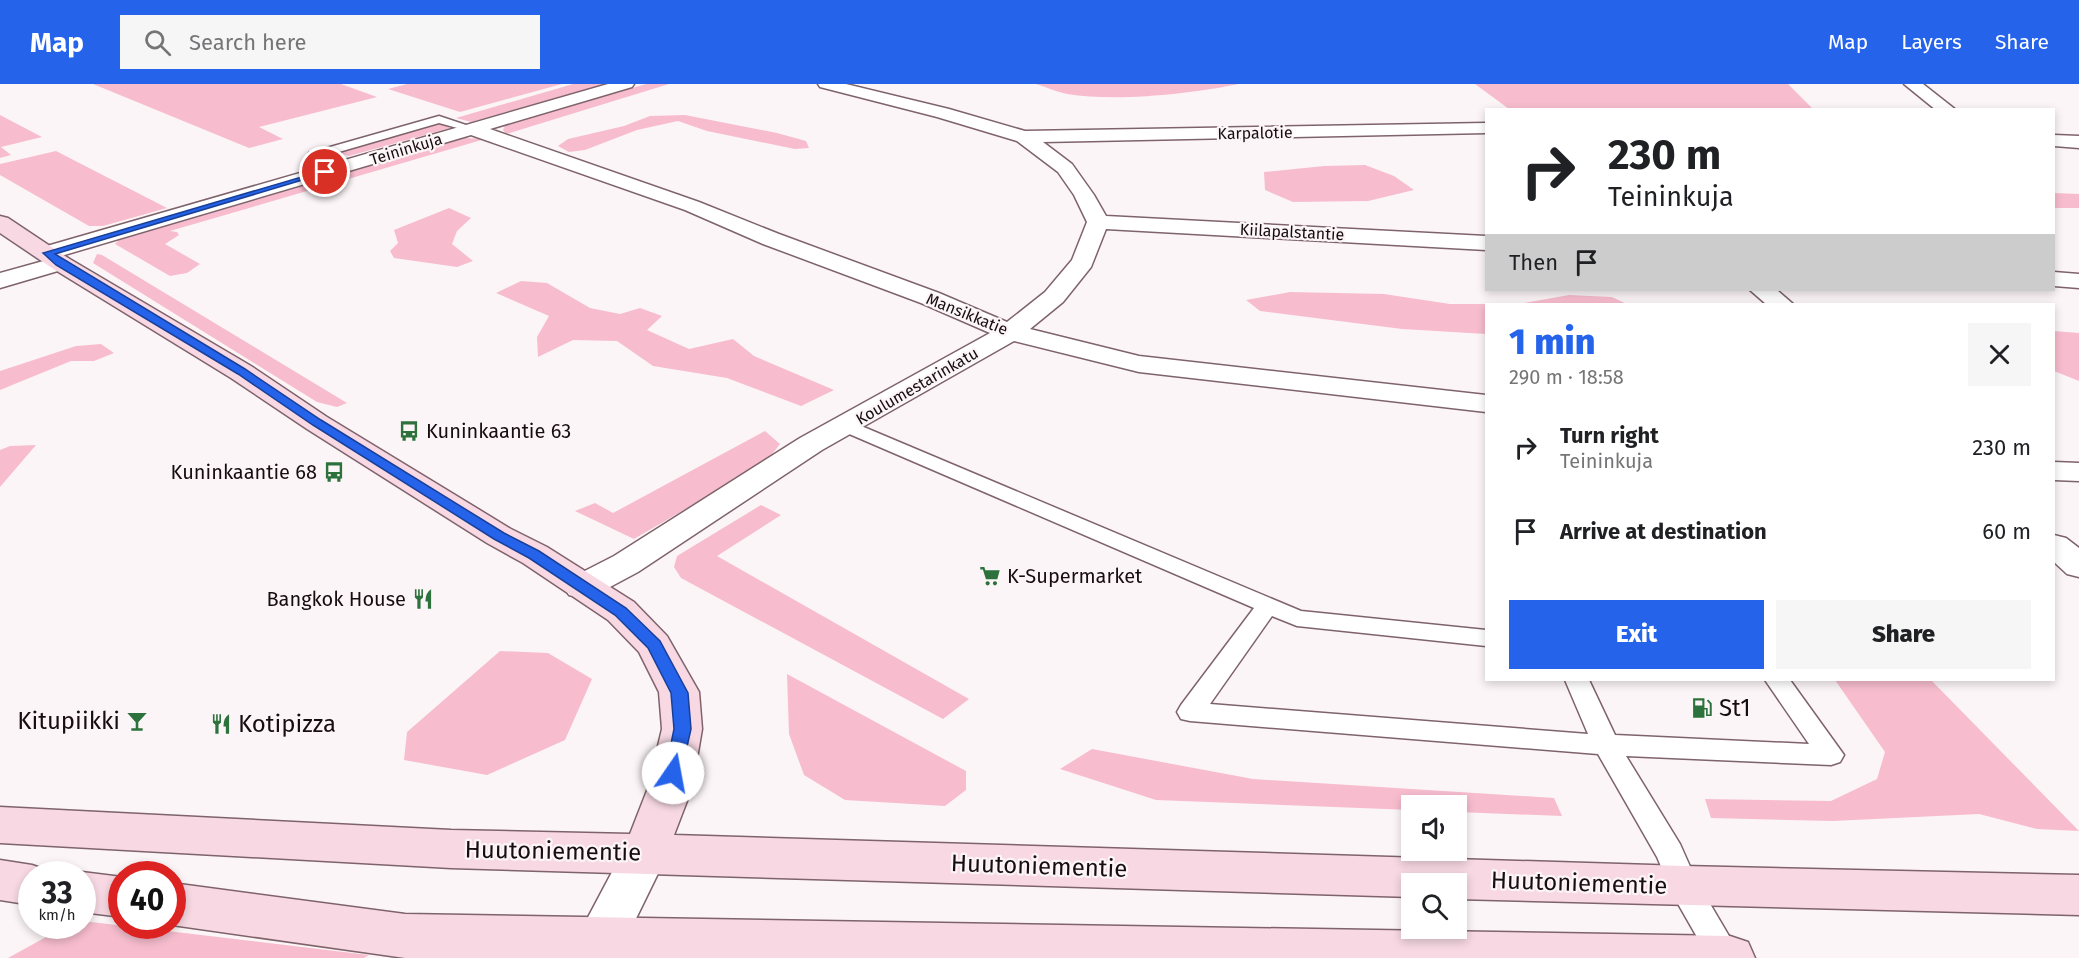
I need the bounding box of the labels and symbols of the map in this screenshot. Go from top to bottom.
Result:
street label: Karpalotie [1217,123,1293,143]
street label: Teininkuja [368,129,444,169]
pin [299,146,350,197]
street label: Kiilapalstantie [1239,220,1345,244]
street label: Mansikkatie [923,289,1011,339]
street label: Koulumestarinkatu [853,343,981,429]
bus stop icon: Kuninkaantie 63 [397,419,421,443]
place label: Kuninkaantie 63 [426,419,571,443]
place label: Kuninkaantie 68 [171,460,317,484]
bus stop icon: Kuninkaantie 68 [322,460,346,484]
supermarket icon: K-Supermarket [978,564,1002,588]
place label: K-Supermarket [1007,564,1143,588]
place label: Bangkok House [266,587,406,611]
restaurant icon: Bangkok House [411,587,435,611]
place label: St1 [1719,694,1751,722]
fuel station icon: St1 [1690,696,1714,720]
place label: Kitupiikki [17,707,120,735]
bar icon: Kitupiikki [125,709,149,733]
place label: Kotipizza [238,710,336,738]
restaurant icon: Kotipizza [209,712,233,736]
position arrow [641,741,705,805]
street label: Huutoniementie [464,835,642,867]
street label: Huutoniementie [950,849,1128,883]
speed limit sign: 40 [108,861,186,939]
street label: Huutoniementie [1490,866,1668,900]

